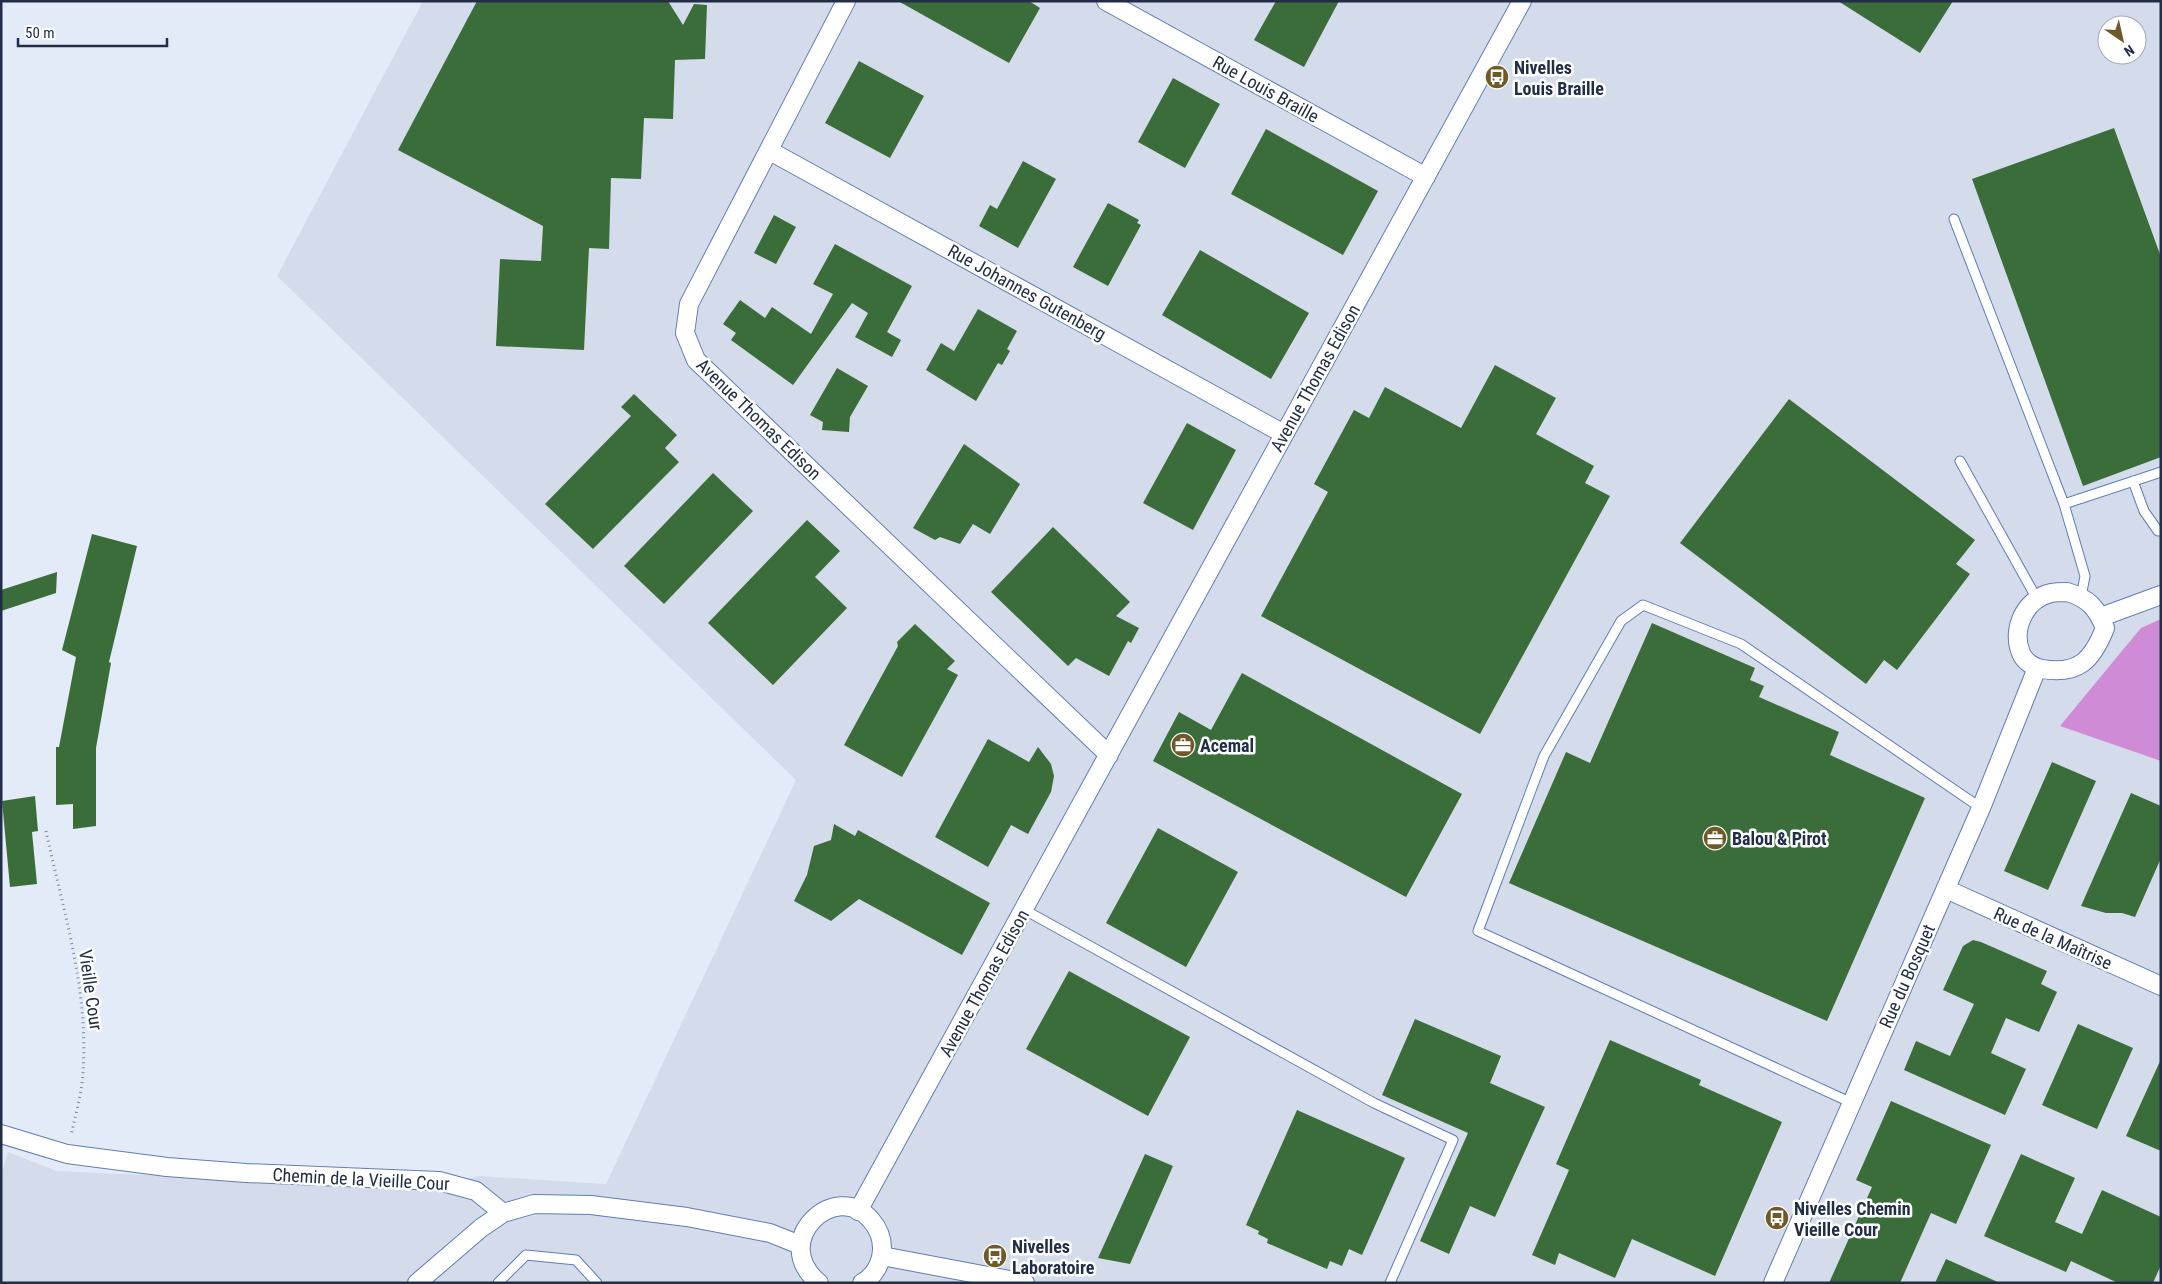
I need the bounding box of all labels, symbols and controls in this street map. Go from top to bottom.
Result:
scale bar [18,15,166,47]
north arrow [2097,15,2147,65]
text: 50 m [25,24,55,42]
text: N [2121,42,2137,60]
street label: Rue Louis Braille [1209,51,1323,127]
place label: Nivelles Louis Braille [1514,57,1604,99]
bus stop icon: Nivelles Louis Braille [1484,64,1510,90]
street label: Rue Johannes Gutenberg [944,240,1110,344]
street label: Avenue Thomas Edison [1266,301,1364,455]
street label: Avenue Thomas Edison [692,354,826,484]
office icon: Acemal [1170,732,1196,758]
place label: Acemal [1200,735,1254,756]
office icon: Balou & Pirot [1702,825,1728,851]
place label: Balou & Pirot [1732,828,1827,849]
street label: Rue de la Maîtrise [1991,903,2115,973]
street label: Avenue Thomas Edison [935,906,1033,1060]
street label: Rue du Bosquet [1875,921,1939,1031]
street label: Vieille Cour [75,948,107,1032]
street label: Chemin de la Vieille Cour [272,1164,451,1194]
place label: Nivelles Chemin Vieille Cour [1794,1198,1911,1240]
bus stop icon: Nivelles Chemin Vieille Cour [1764,1205,1790,1231]
place label: Nivelles Laboratoire [1012,1236,1095,1278]
bus stop icon: Nivelles Laboratoire [982,1243,1008,1269]

